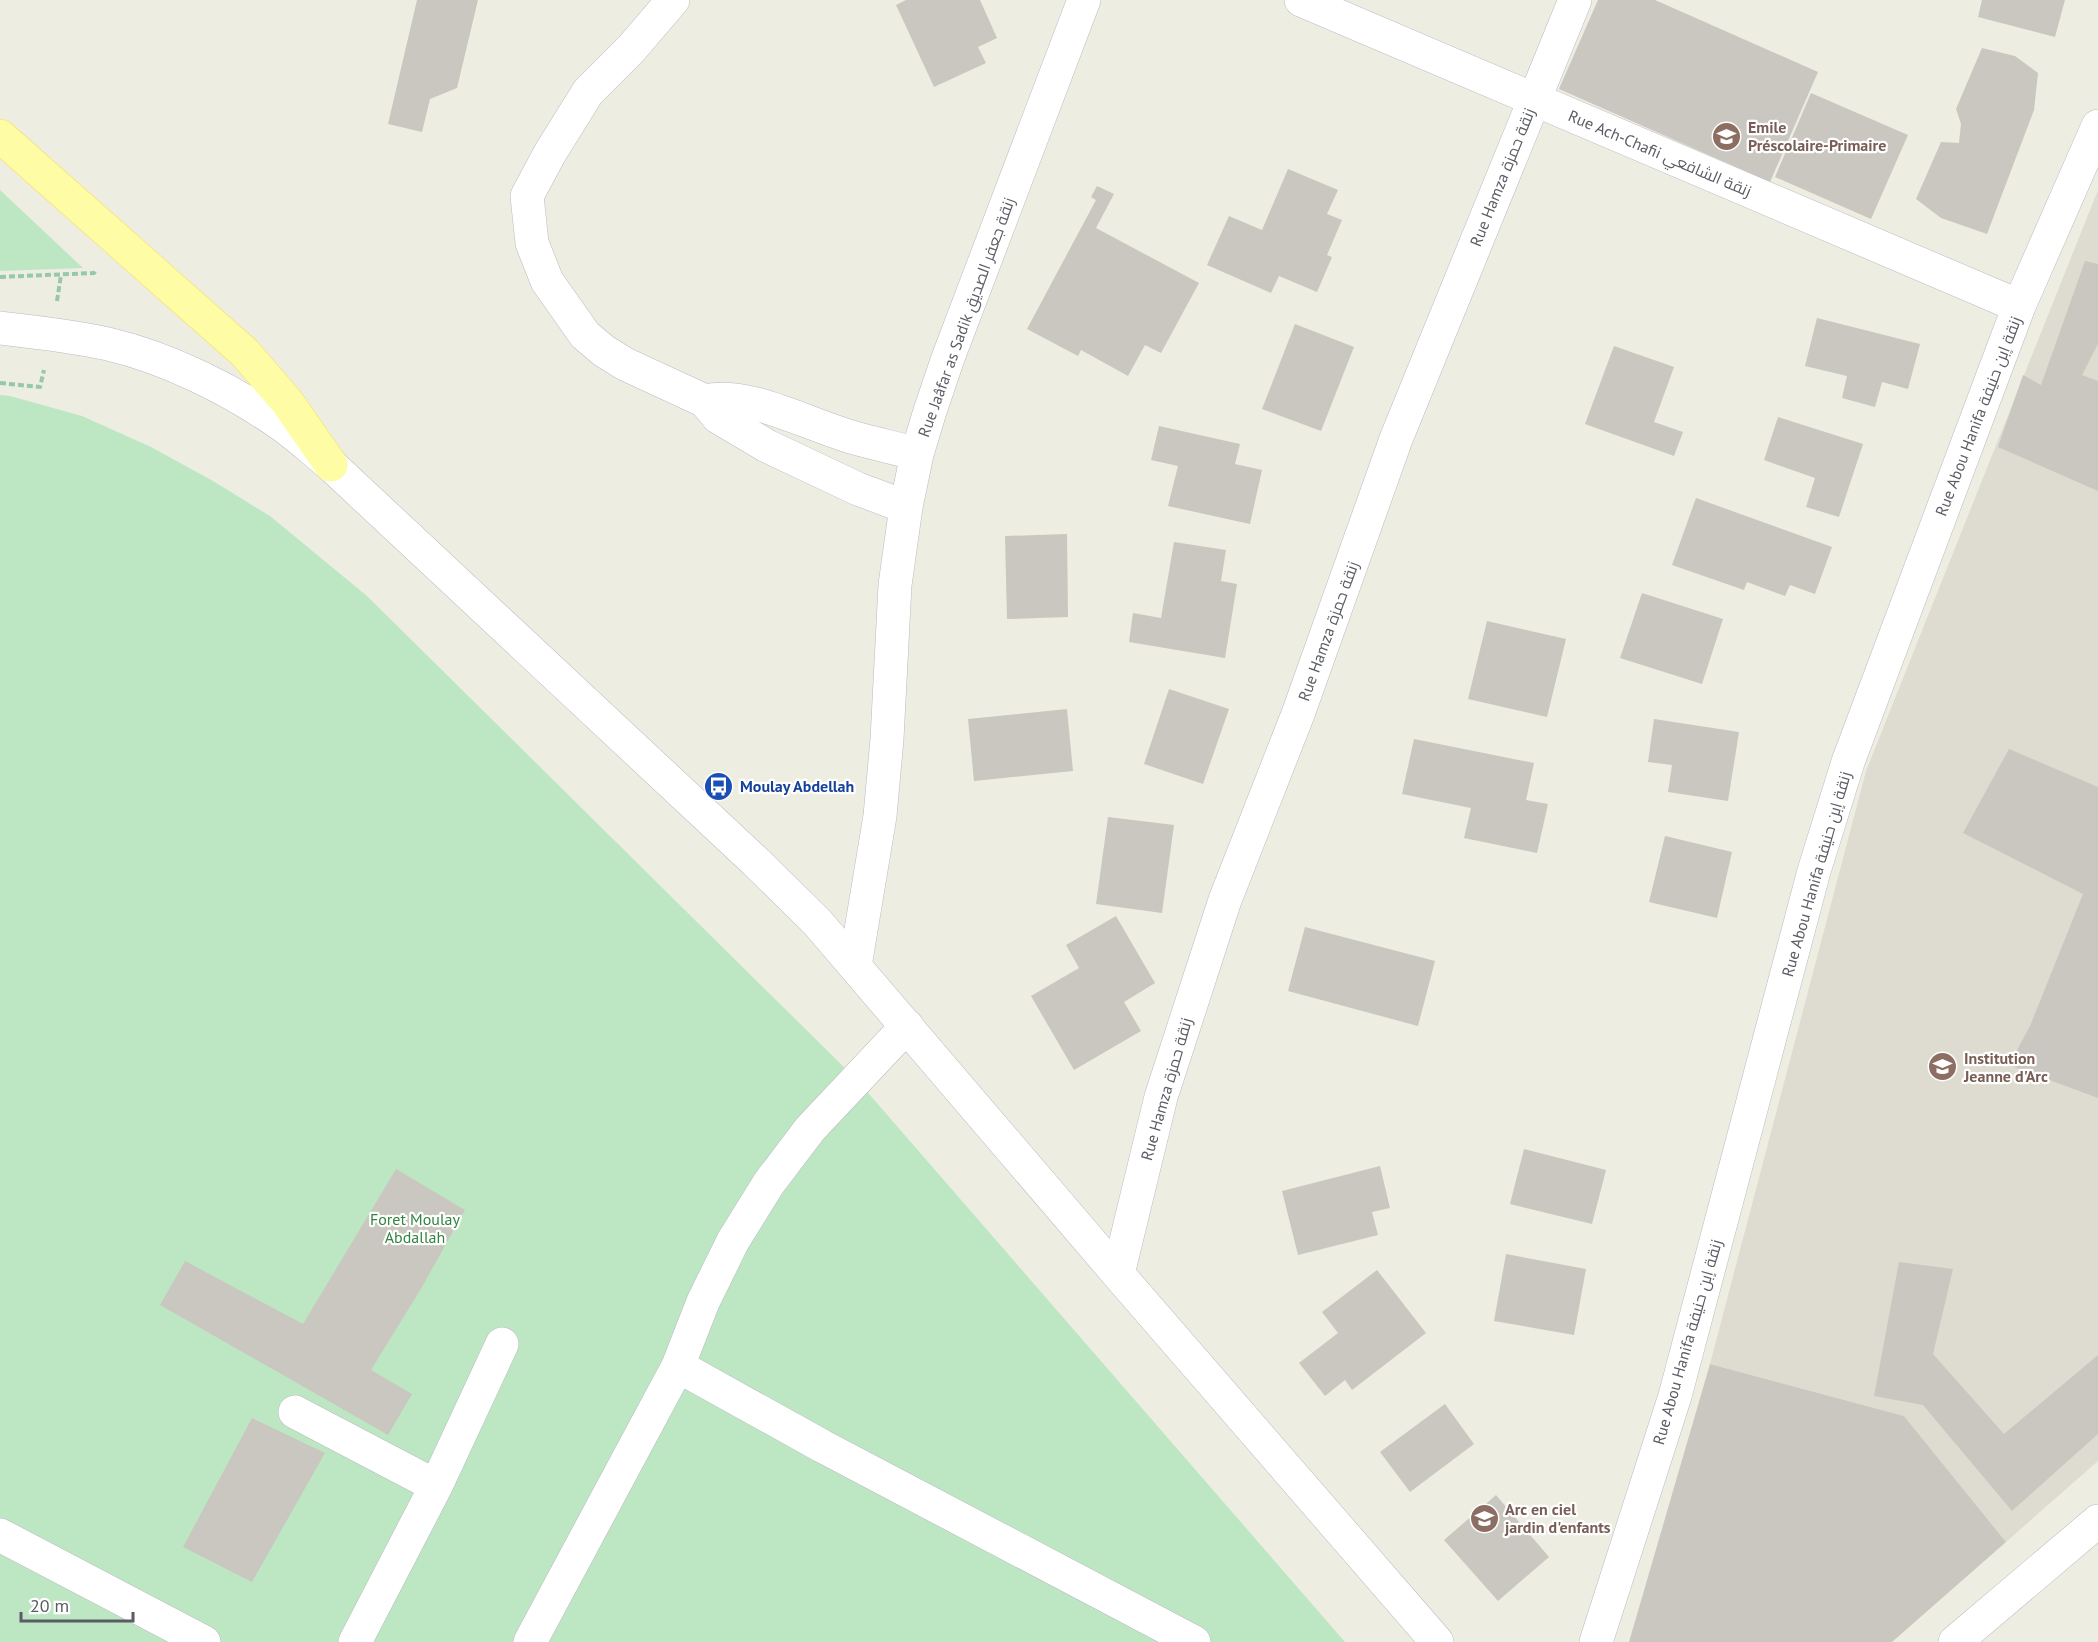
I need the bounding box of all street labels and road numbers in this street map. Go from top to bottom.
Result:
street label: Rue Hamza زنقة حمزة [1465,105,1539,249]
street label: Rue Ach-Chafii زنقة الشافعي [1564,105,1755,204]
street label: Rue Jaâfar as Sadik زنقة جعفر الصديق [913,194,1020,440]
street label: Rue Abou Hanifa زنقة اٍبن حنيفة [1931,313,2026,519]
street label: Rue Hamza زنقة حمزة [1293,558,1363,704]
street label: Rue Abou Hanifa زنقة اٍبن حنيفة [1777,769,1856,979]
street label: Rue Hamza زنقة حمزة [1136,1015,1196,1163]
street label: Rue Abou Hanifa زنقة اٍبن حنيفة [1648,1237,1727,1447]

